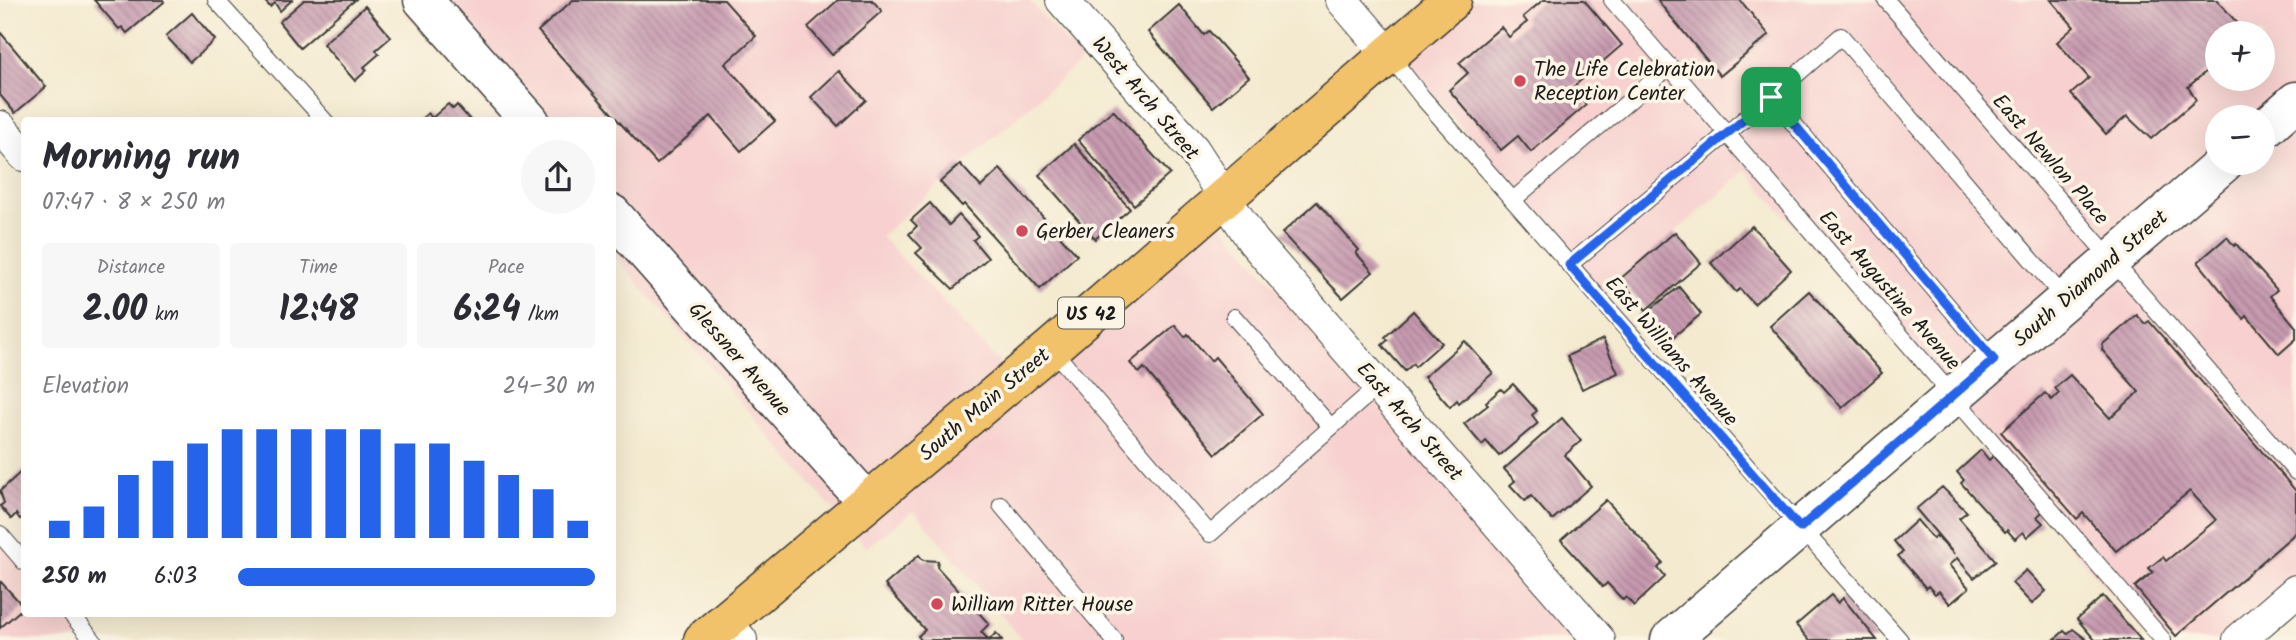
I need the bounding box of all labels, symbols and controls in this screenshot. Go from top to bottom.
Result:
map controls [2205,21,2275,175]
button: + [2205,21,2275,91]
street label: West Arch Street [1083,30,1207,169]
place label: The Life Celebration Reception Center [1534,54,1715,111]
pin [1741,67,1801,127]
marker: The Life Celebration Reception Center [1512,73,1528,89]
icon: arrive [1752,78,1790,116]
street label: East Newlon Place [1983,87,2117,233]
button: − [2205,105,2275,175]
text: Morning run [42,129,240,189]
button: share [521,140,595,214]
text: 07:47 · 8 × 250 m [42,185,225,221]
street label: South Diamond Street [2006,202,2177,356]
street label: East Augustine Avenue [1810,203,1968,379]
place label: Gerber Cleaners [1036,216,1175,249]
marker: Gerber Cleaners [1014,223,1030,239]
text: Distance [97,253,165,283]
text: Time [299,253,338,283]
text: Pace [488,253,524,283]
street label: East Williams Avenue [1596,269,1746,435]
text: 2.00 [83,283,147,339]
text: 12:48 [279,283,358,339]
text: 6:24 [453,283,521,339]
street label: Glessner Avenue [679,295,799,425]
road number: US 42 [1058,298,1124,328]
text: km [147,300,179,330]
text: /km [521,300,559,330]
street label: South Main Street [912,340,1059,470]
street label: East Arch Street [1347,355,1471,490]
text: Elevation [42,369,129,405]
text: 24–30 m [503,369,595,405]
text: 250 m [42,559,107,595]
text: 6:03 [154,559,197,595]
place label: William Ritter House [951,589,1134,622]
marker: William Ritter House [929,596,945,612]

